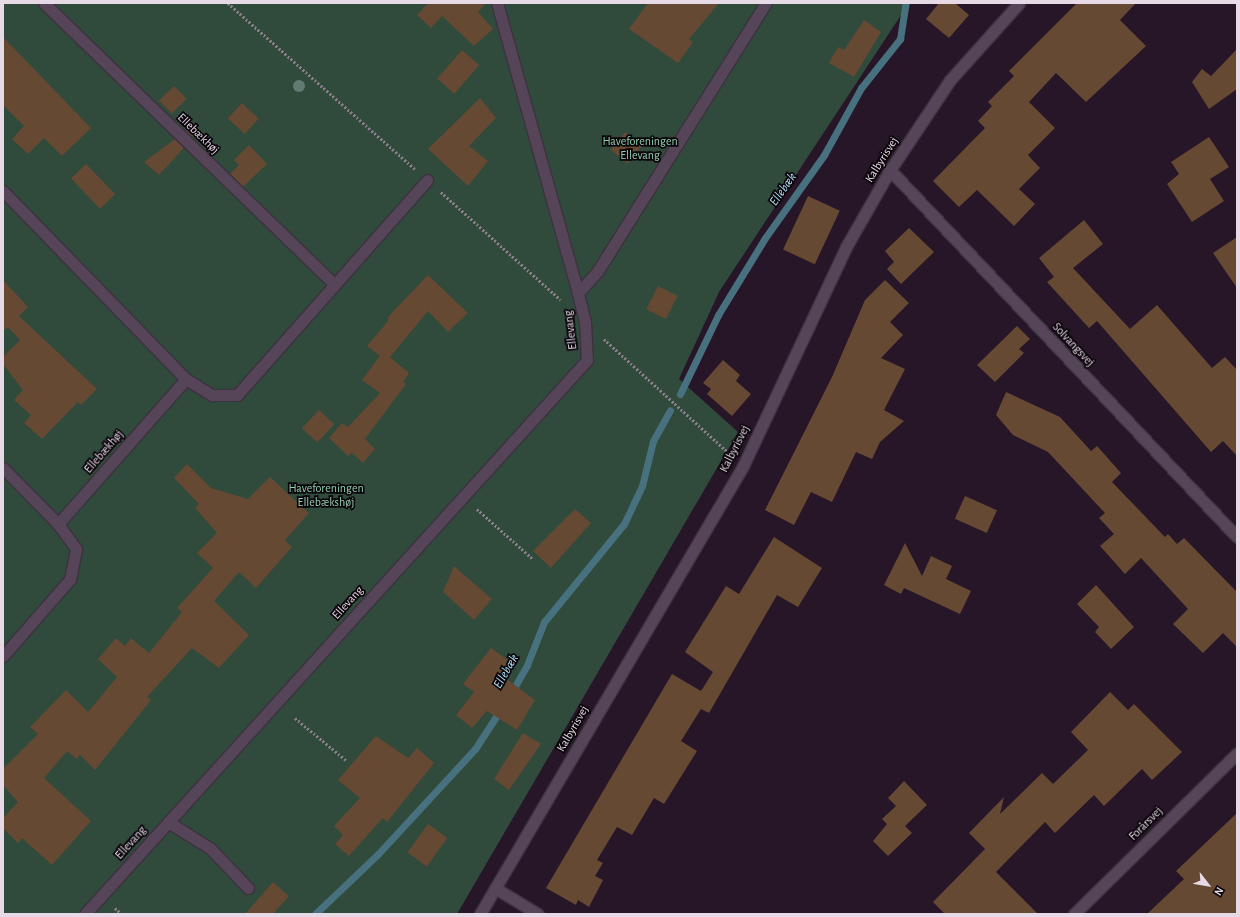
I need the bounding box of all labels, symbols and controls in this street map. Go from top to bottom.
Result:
street label: Ellebækhøj [174,111,222,157]
park label: Haveforeningen Ellevang [602,135,678,163]
street label: Kalbyrisvej [862,135,902,185]
water label: Ellebæk [767,170,801,210]
street label: Ellevang [561,309,581,351]
street label: Solvangsvej [1049,320,1097,370]
street label: Kalbyrisvej [717,423,753,475]
street label: Ellebækhøj [81,428,127,476]
park label: Haveforeningen Ellebækshøj [288,482,364,510]
street label: Ellevang [329,583,367,623]
water label: Ellebæk [491,652,523,692]
street label: Kalbyrisvej [554,703,592,755]
street label: Forårsvej [1126,804,1166,844]
street label: Ellevang [112,823,150,863]
north arrow [1188,865,1228,905]
text: N [1212,885,1225,898]

